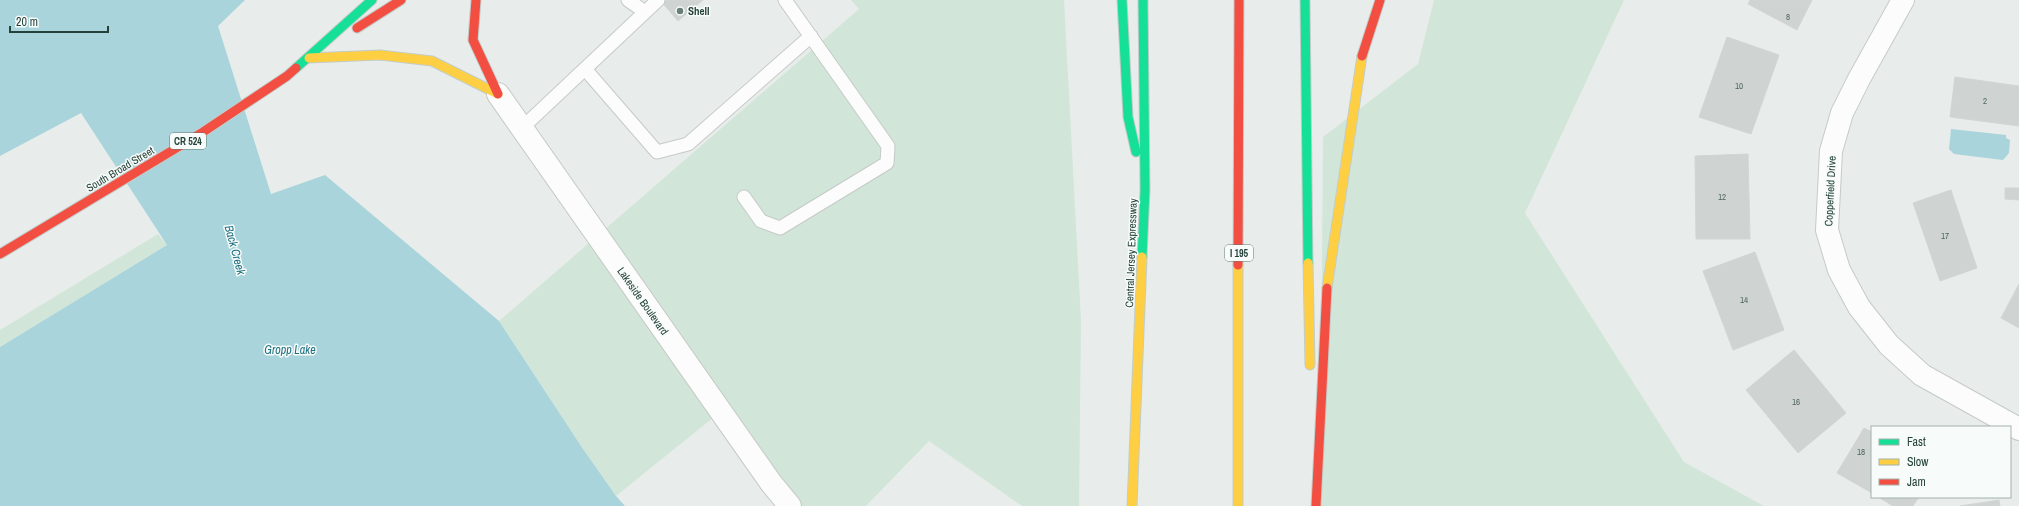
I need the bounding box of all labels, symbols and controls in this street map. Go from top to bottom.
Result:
place label: Shell [688,4,710,18]
marker: Shell [675,6,685,16]
scale bar [10,8,108,34]
house number: 8 [1786,11,1790,23]
text: 20 m [16,14,38,30]
house number: 10 [1735,80,1743,92]
house number: 2 [1983,95,1987,107]
road number: CR 524 [170,133,206,149]
street label: South Broad Street [84,143,157,195]
street label: Copperfield Drive [1821,155,1839,227]
house number: 12 [1718,191,1726,203]
street label: Central Jersey Expressway [1122,198,1140,308]
water label: Back Creek [221,223,250,278]
house number: 17 [1941,230,1949,242]
road number: I 195 [1225,245,1253,261]
street label: Lakeside Boulevard [614,264,672,338]
house number: 14 [1740,294,1748,306]
water label: Gropp Lake [264,342,316,358]
house number: 16 [1792,396,1800,408]
legend [1871,426,2011,498]
text: Fast [1907,434,1926,450]
house number: 18 [1857,446,1865,458]
text: Slow [1907,454,1929,470]
text: Jam [1907,474,1926,490]

